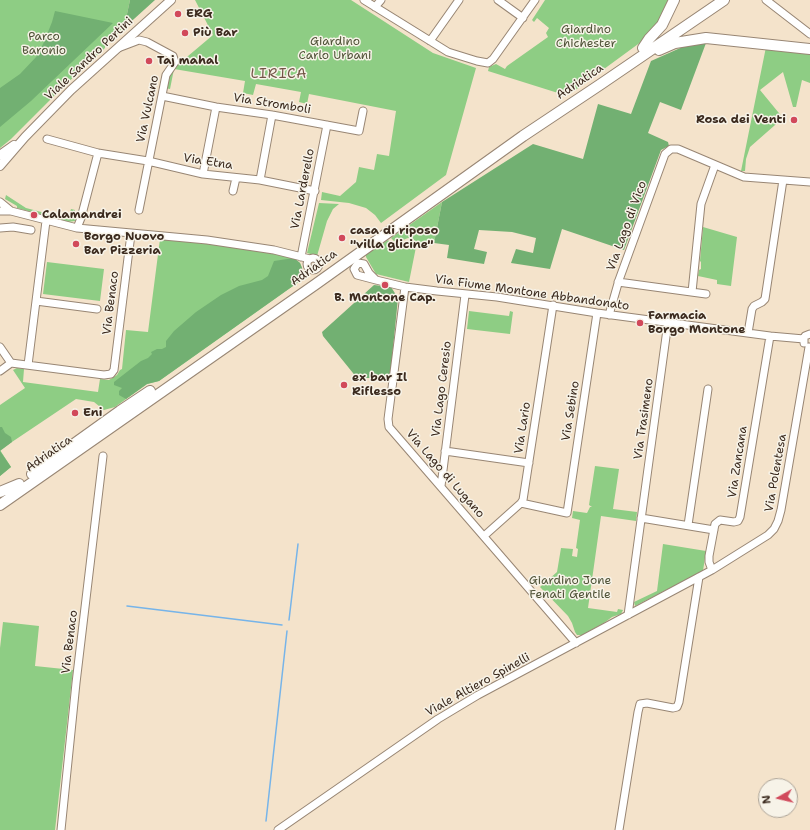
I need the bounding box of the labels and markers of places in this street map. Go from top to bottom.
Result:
place label: ERG [186,7,212,21]
marker: ERG [173,9,183,19]
place label: Più Bar [193,26,238,40]
marker: Più Bar [180,28,190,38]
place label: Taj mahal [157,54,218,68]
marker: Taj mahal [144,56,154,66]
place label: Rosa dei Venti [696,113,786,127]
marker: Rosa dei Venti [789,115,799,125]
place label: Calamandrei [42,208,122,222]
marker: Calamandrei [29,210,39,220]
place label: casa di riposo "villa glicine" [350,224,438,252]
place label: Borgo Nuovo Bar Pizzeria [84,230,164,258]
marker: casa di riposo "villa glicine" [337,233,347,243]
marker: Borgo Nuovo Bar Pizzeria [71,239,81,249]
marker: B. Montone Cap. [380,280,390,290]
place label: B. Montone Cap. [334,291,436,305]
place label: Farmacia Borgo Montone [648,309,745,337]
marker: Farmacia Borgo Montone [635,318,645,328]
place label: ex bar Il Riflesso [352,371,407,399]
marker: ex bar Il Riflesso [339,380,349,390]
place label: Eni [83,406,102,420]
marker: Eni [70,408,80,418]

